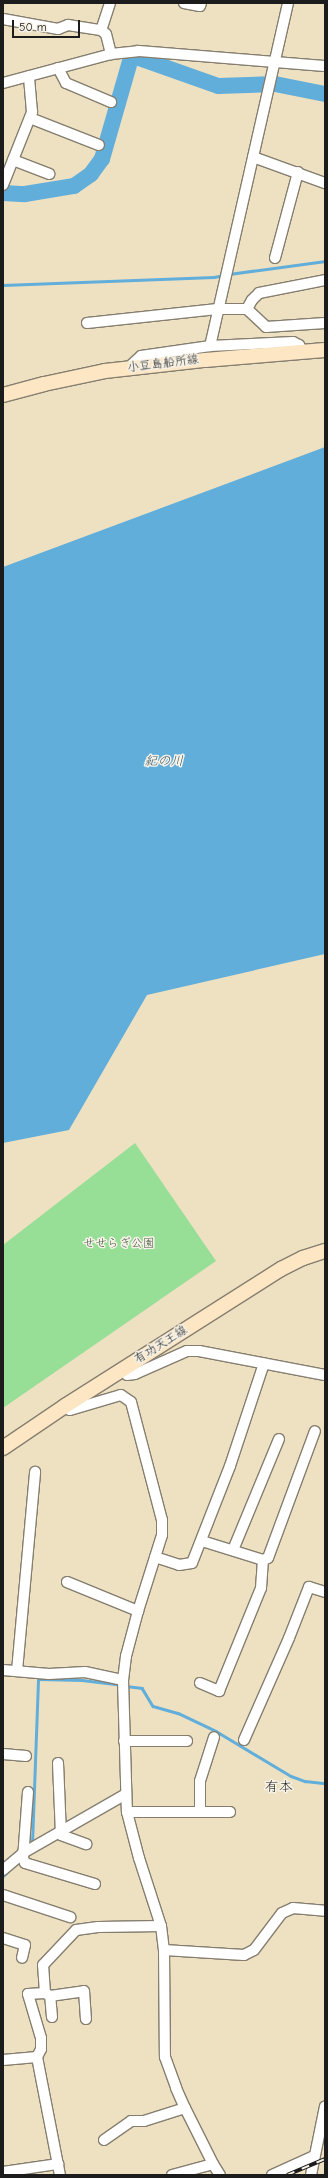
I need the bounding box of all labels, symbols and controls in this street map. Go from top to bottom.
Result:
scale bar [14,12,82,38]
text: 50 m [19,20,47,34]
street label: 小豆島船所線 [126,352,200,376]
water label: 紀の川 [145,753,183,769]
park label: せせらぎ公園 [83,1237,155,1251]
street label: 有功天王線 [132,1323,190,1367]
district label: 有本 [265,1779,293,1795]

